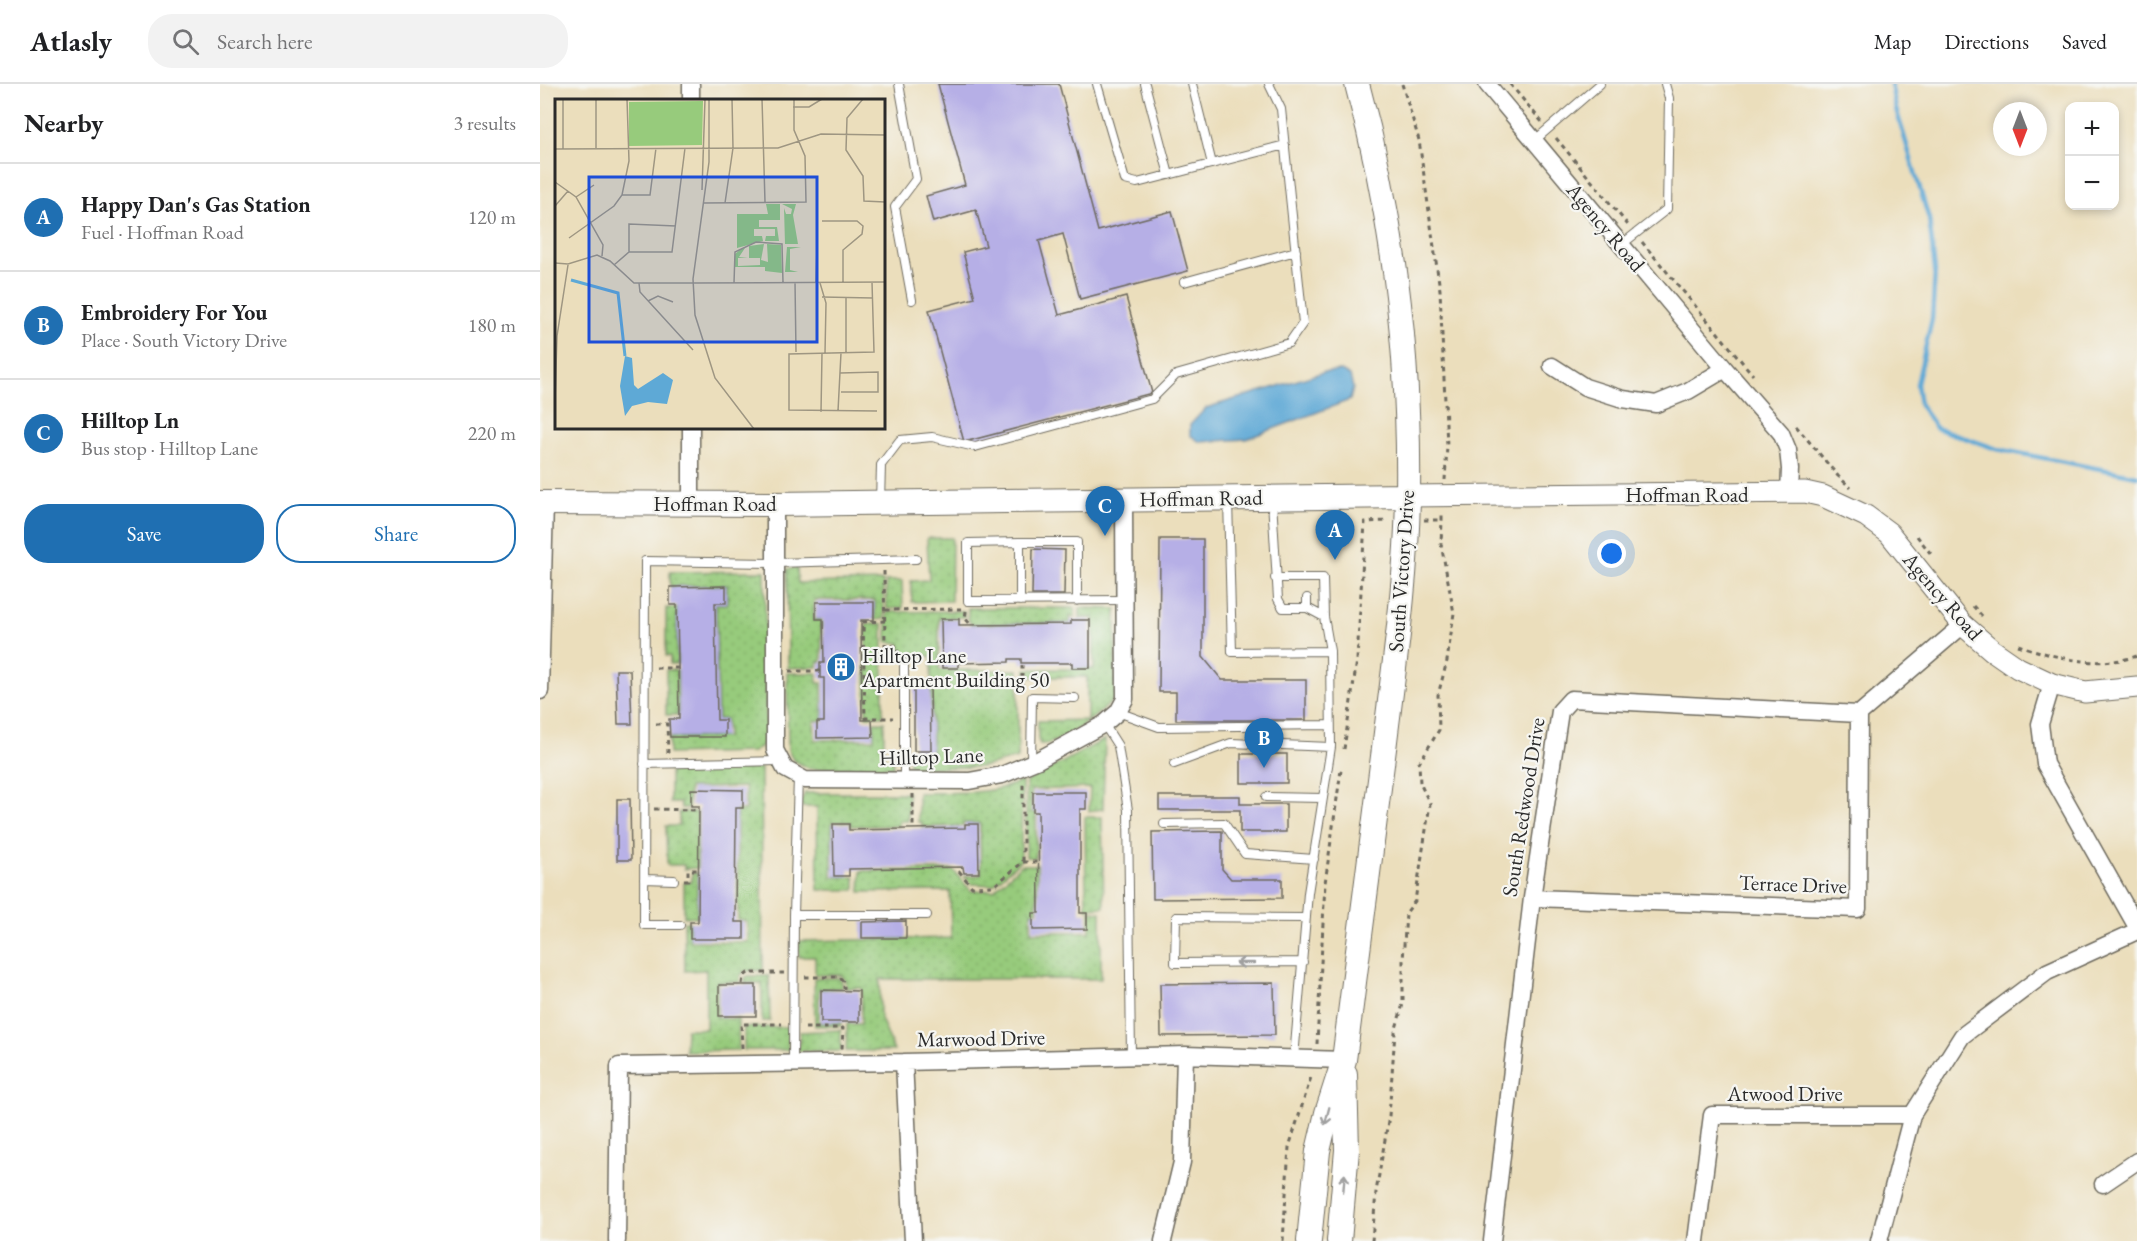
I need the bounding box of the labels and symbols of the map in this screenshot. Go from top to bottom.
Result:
inset map [555,99,885,429]
north arrow [1993,102,2047,156]
street label: Agency Road [1560,176,1651,277]
street label: Hoffman Road [1625,481,1749,508]
street label: Hoffman Road [1139,483,1263,513]
pin: C [1086,486,1124,536]
street label: South Victory Drive [1382,489,1420,653]
street label: Hoffman Road [653,490,777,517]
pin: A [1316,510,1354,560]
your location [1597,539,1626,568]
street label: Agency Road [1897,545,1989,646]
place label: Hilltop Lane Apartment Building 50 [861,642,1049,693]
building icon: Hilltop Lane Apartment Building 50 [825,651,857,683]
street label: South Redwood Drive [1496,716,1550,898]
pin: B [1244,718,1284,768]
street label: Hilltop Lane [878,741,984,771]
street label: Terrace Drive [1739,869,1847,899]
one-way arrow [1235,957,1255,969]
street label: Marwood Drive [917,1023,1045,1053]
street label: Atwood Drive [1726,1080,1843,1107]
one-way arrow [1321,1106,1332,1125]
one-way arrow [1339,1173,1350,1193]

